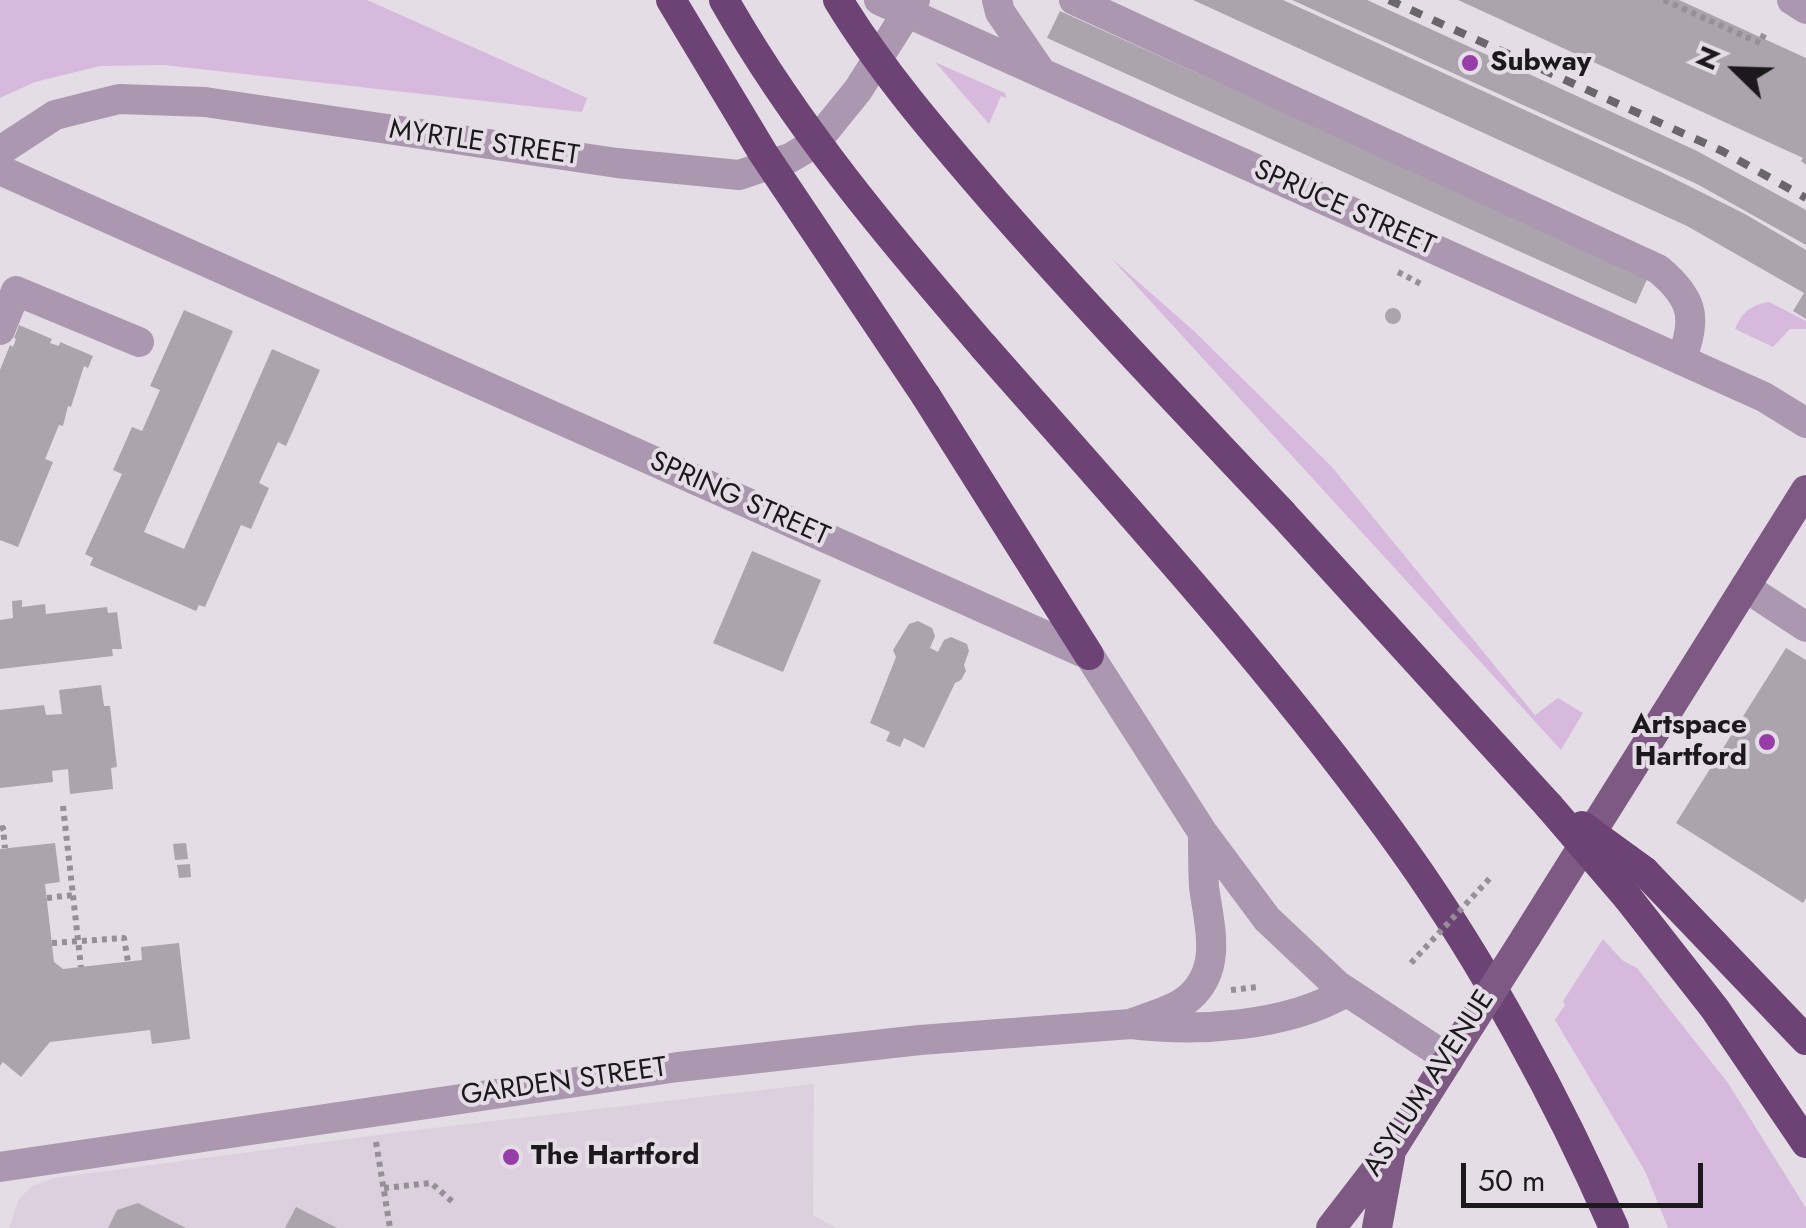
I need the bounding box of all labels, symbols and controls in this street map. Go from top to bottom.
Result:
north arrow [1686,20,1786,120]
text: N [1685,40,1731,76]
place label: Subway [1490,46,1591,80]
marker: Subway [1459,52,1481,74]
street label: MYRTLE STREET [387,114,581,174]
street label: SPRUCE STREET [1248,154,1440,264]
street label: SPRING STREET [644,445,834,555]
place label: Artspace Hartford [1631,709,1747,775]
marker: Artspace Hartford [1756,731,1778,753]
street label: ASYLUM AVENUE [1357,985,1503,1183]
street label: GARDEN STREET [459,1052,669,1114]
place label: The Hartford [531,1140,700,1174]
scale bar [1466,1143,1708,1205]
marker: The Hartford [500,1146,522,1168]
text: 50 m [1478,1159,1545,1202]

